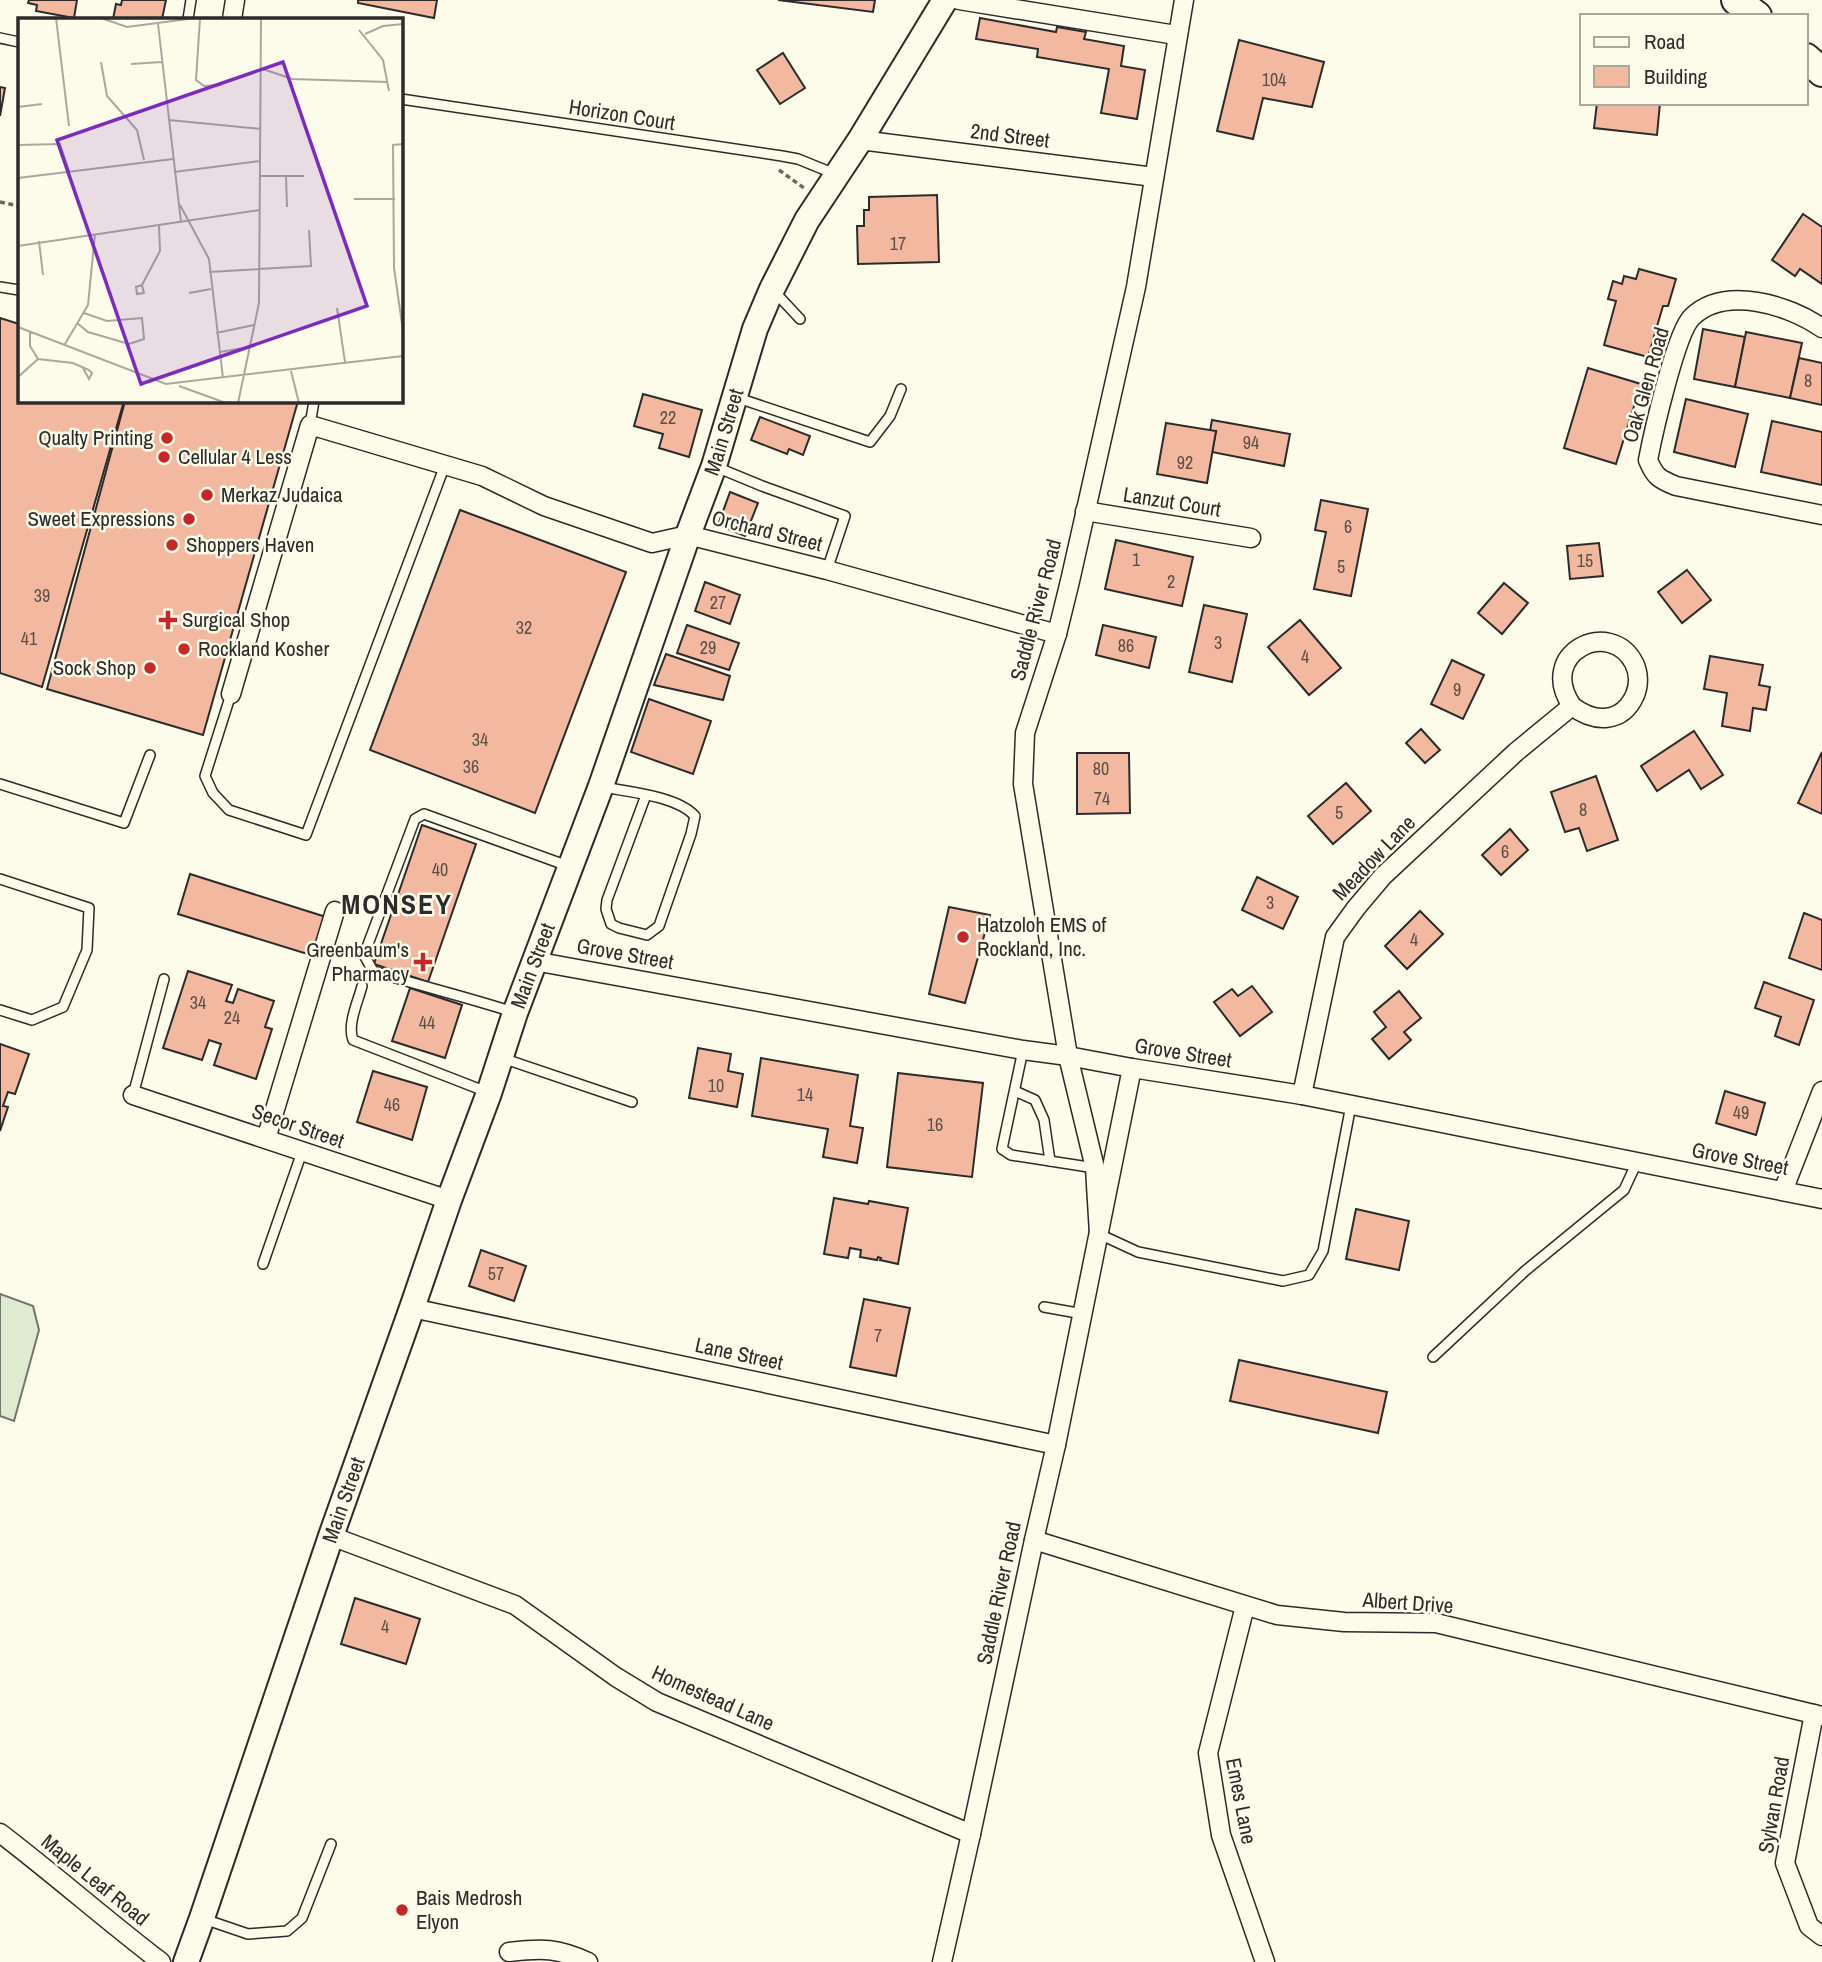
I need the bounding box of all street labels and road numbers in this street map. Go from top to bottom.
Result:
street label: Horizon Court [567,92,677,137]
street label: 2nd Street [969,116,1051,155]
street label: Oak Glen Road [1615,324,1676,446]
street label: Main Street [697,385,750,480]
street label: Lanzut Court [1121,479,1223,524]
street label: Orchard Street [709,503,826,558]
street label: Saddle River Road [1003,536,1068,684]
street label: Meadow Lane [1326,809,1422,907]
street label: Main Street [503,919,562,1012]
street label: Grove Street [574,931,676,976]
street label: Grove Street [1133,1031,1234,1074]
street label: Secor Street [248,1096,348,1155]
street label: Grove Street [1689,1135,1791,1182]
street label: Lane Street [693,1330,786,1377]
street label: Main Street [315,1453,372,1547]
street label: Saddle River Road [969,1519,1028,1667]
street label: Albert Drive [1361,1585,1454,1620]
street label: Homestead Lane [647,1658,779,1737]
street label: Sylvan Road [1751,1754,1796,1856]
street label: Emes Lane [1219,1755,1264,1846]
street label: Maple Leaf Road [35,1827,155,1932]

